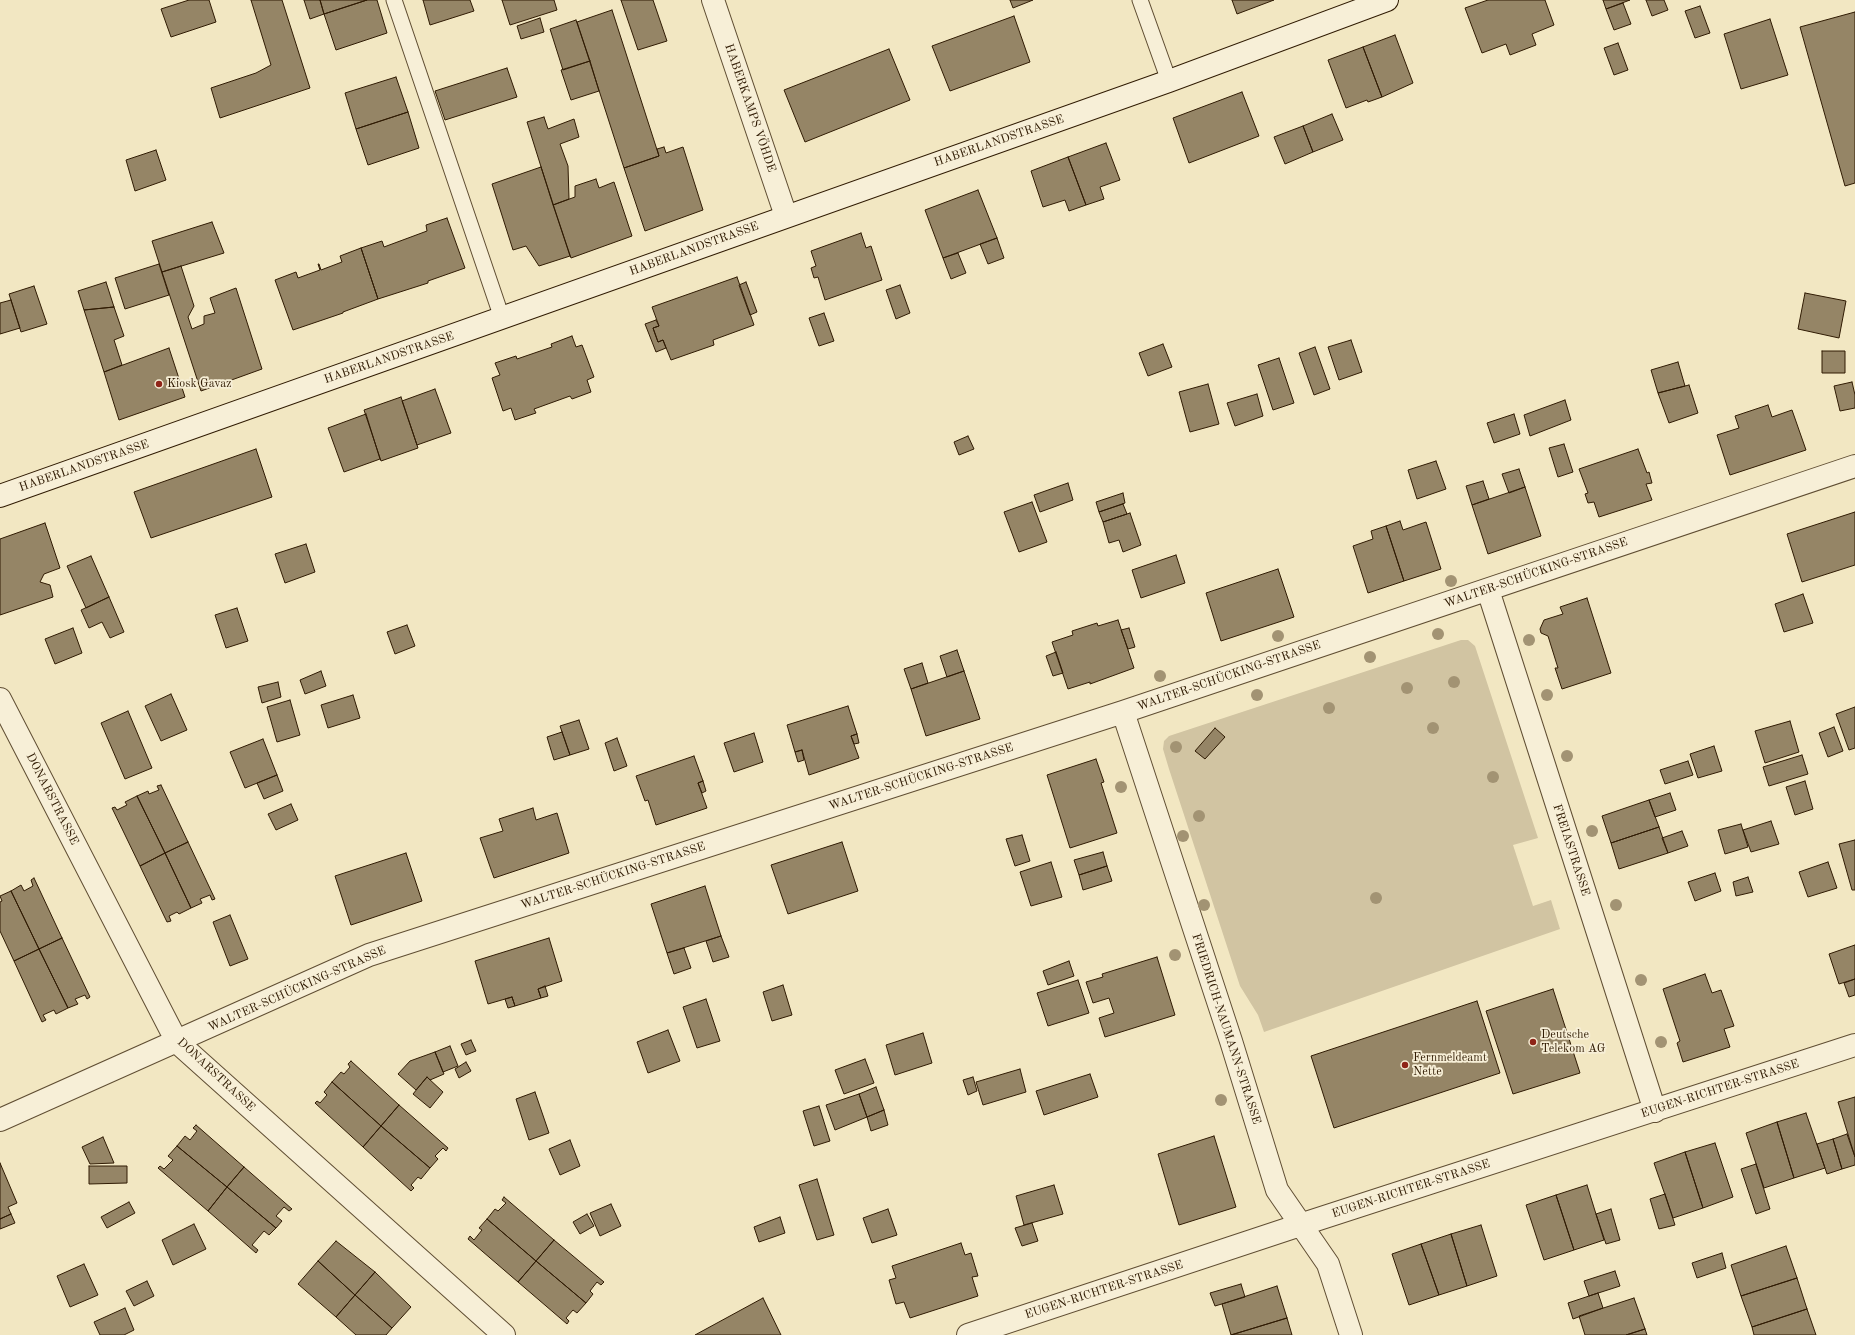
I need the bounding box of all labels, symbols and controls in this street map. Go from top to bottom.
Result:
street label: HABERKAMPS VÖHDE [721,42,779,174]
street label: HABERLANDSTRASSE [932,112,1066,170]
street label: HABERLANDSTRASSE [627,219,761,279]
street label: HABERLANDSTRASSE [322,329,456,387]
place label: Kiosk Gavaz [167,377,231,391]
marker: Kiosk Gavaz [154,379,164,389]
street label: HABERLANDSTRASSE [17,437,151,495]
street label: WALTER-SCHÜCKING-STRASSE [1442,535,1630,611]
street label: WALTER-SCHÜCKING-STRASSE [1135,638,1323,714]
street label: WALTER-SCHÜCKING-STRASSE [827,740,1015,814]
street label: DONARSTRASSE [23,751,81,847]
street label: FREIASTRASSE [1549,802,1593,898]
street label: WALTER-SCHÜCKING-STRASSE [519,839,707,913]
street label: FRIEDRICH-NAUMANN-STRASSE [1188,932,1264,1126]
street label: WALTER-SCHÜCKING-STRASSE [206,943,388,1035]
place label: Deutsche Telekom AG [1541,1028,1605,1056]
street label: DONARSTRASSE [174,1035,258,1115]
marker: Deutsche Telekom AG [1528,1037,1538,1047]
place label: Fernmeldeamt Nette [1413,1051,1487,1079]
street label: EUGEN-RICHTER-STRASSE [1639,1057,1801,1121]
marker: Fernmeldeamt Nette [1400,1060,1410,1070]
street label: EUGEN-RICHTER-STRASSE [1330,1157,1492,1221]
street label: EUGEN-RICHTER-STRASSE [1023,1258,1185,1322]

